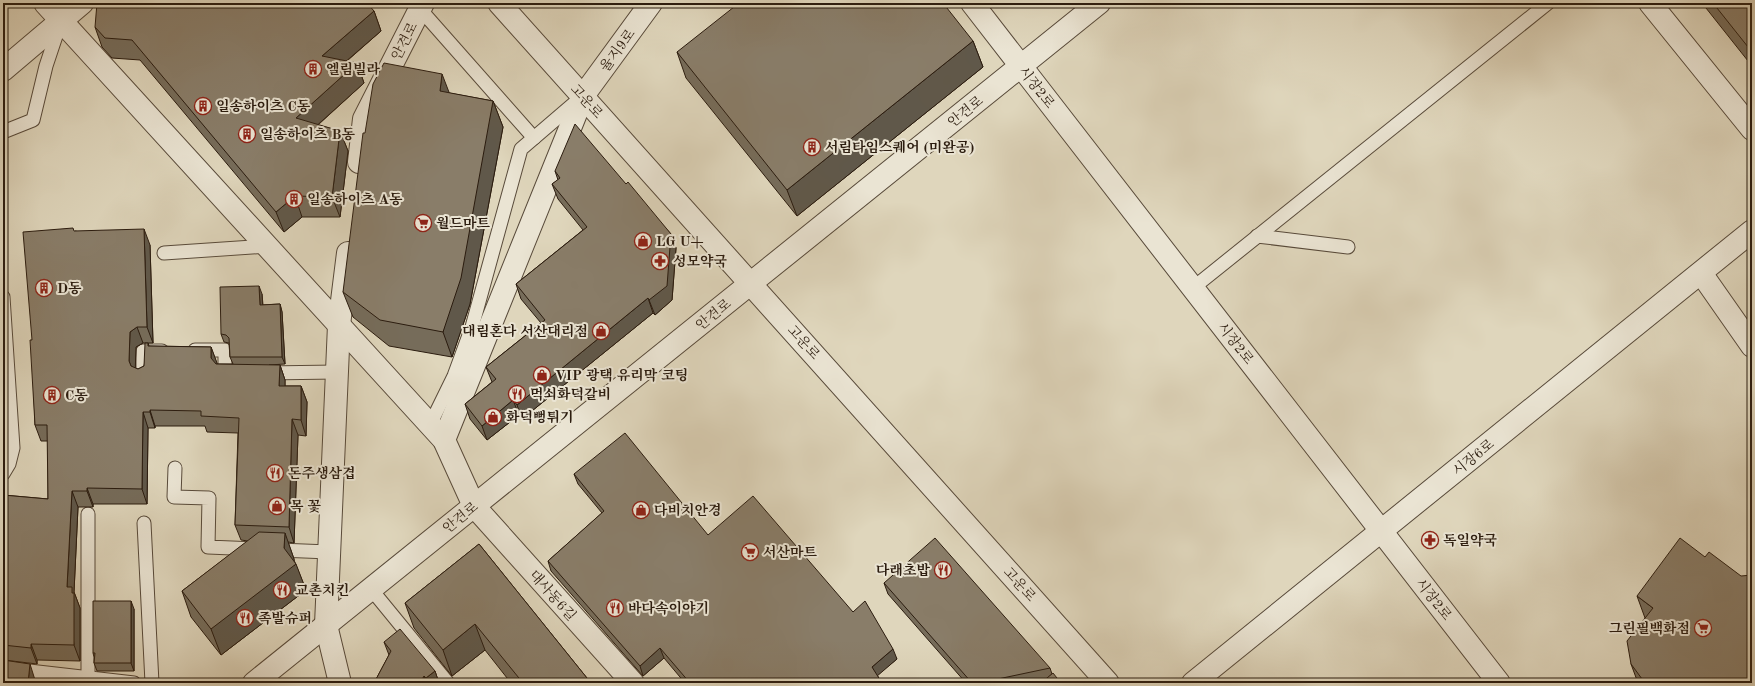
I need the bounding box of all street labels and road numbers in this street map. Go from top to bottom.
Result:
street label: 안견로 [389,19,421,63]
street label: 율지9로 [597,26,638,74]
street label: 시장2로 [1016,64,1058,111]
street label: 고운로 [567,82,605,122]
street label: 안견로 [945,92,986,130]
street label: 안견로 [693,295,734,333]
street label: 시장2로 [1215,320,1257,367]
street label: 고운로 [784,323,822,363]
street label: 시장6로 [1450,436,1497,479]
street label: 안견로 [440,498,481,536]
street label: 고운로 [1000,565,1038,605]
street label: 대사동6길 [526,567,579,623]
street label: 시장2로 [1413,576,1455,623]

